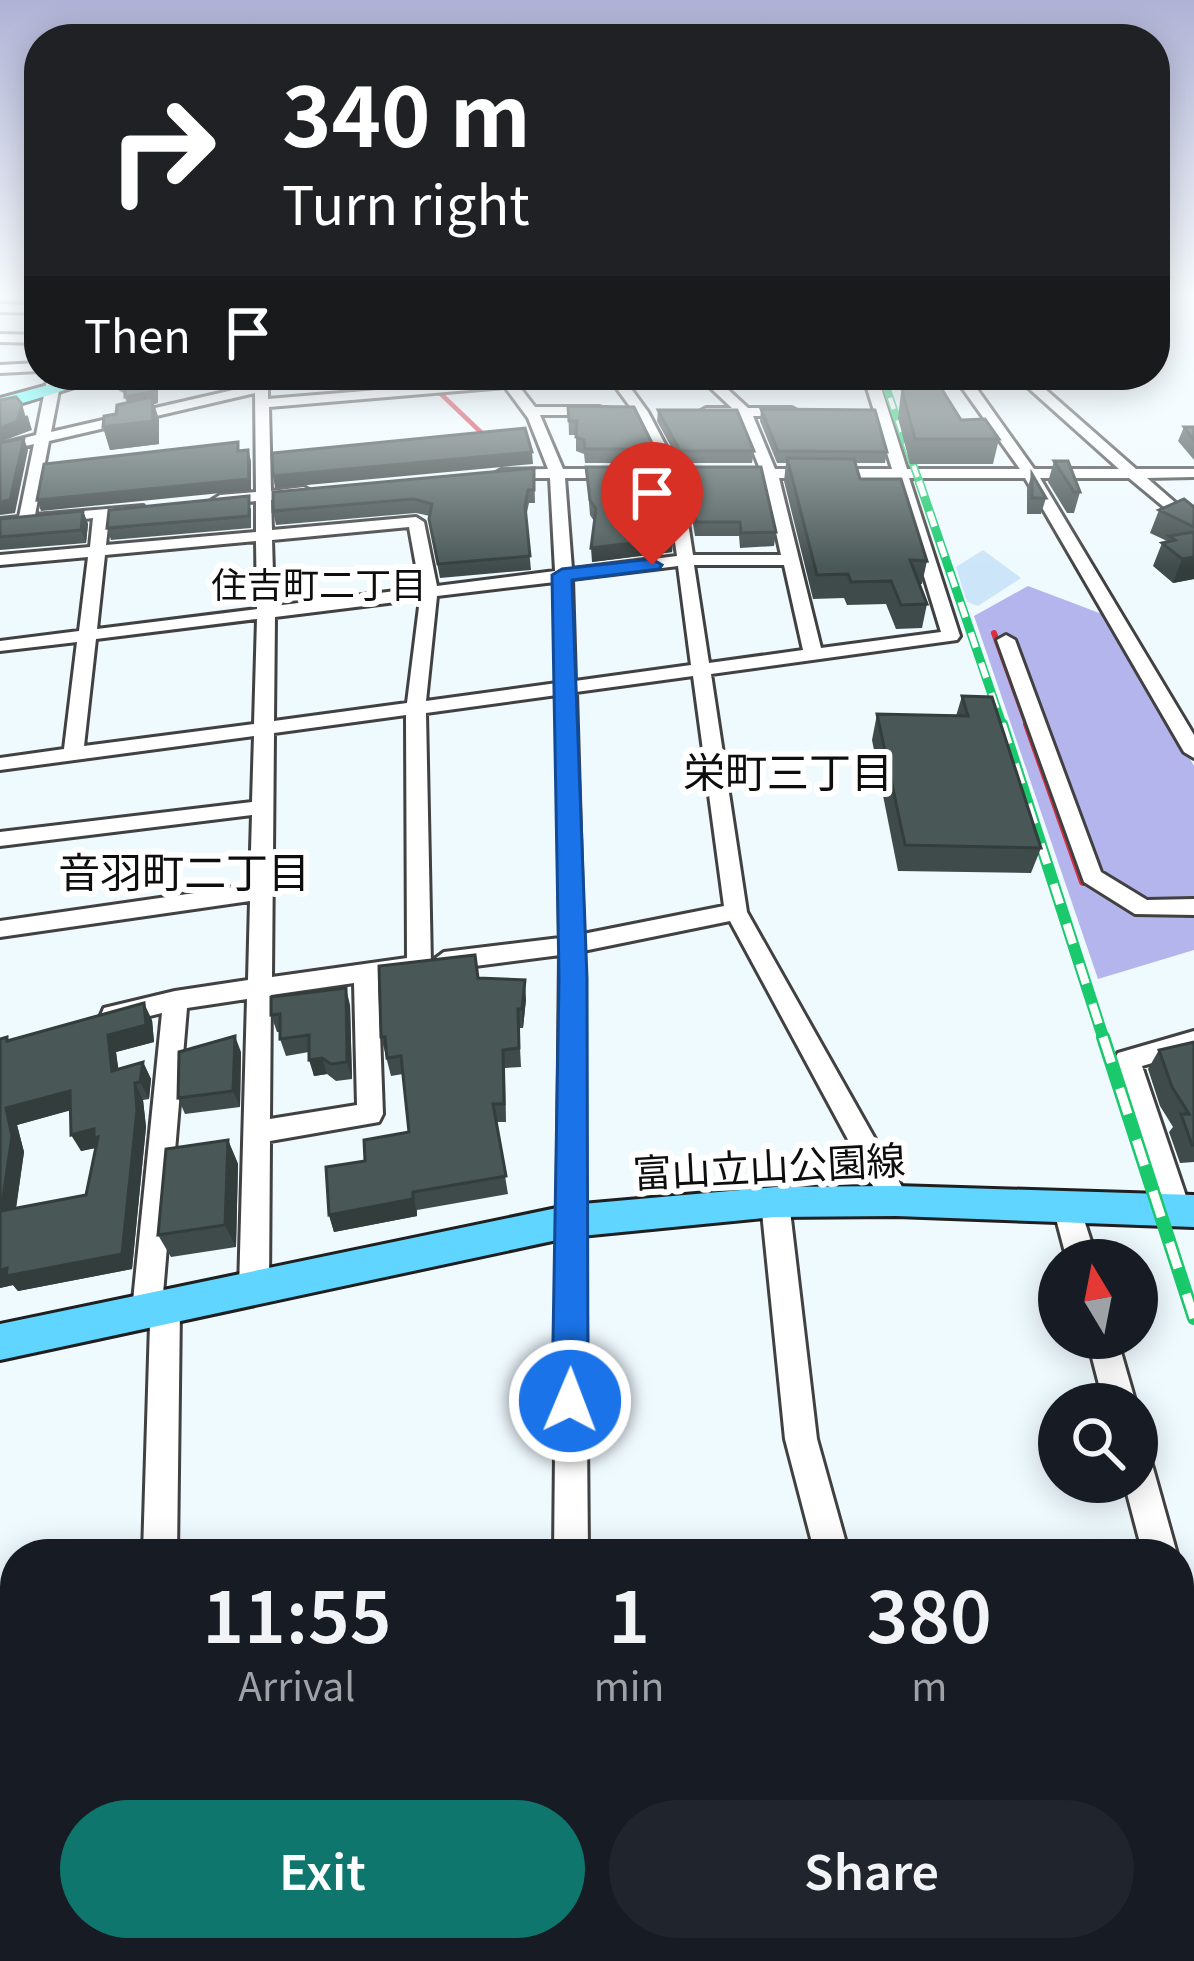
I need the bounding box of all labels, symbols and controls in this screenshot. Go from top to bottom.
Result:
text: 340 m [282,50,531,171]
icon: right [84,72,240,228]
text: Turn right [282,162,530,241]
icon: arrive [215,300,281,366]
text: Then [84,301,191,366]
pin [601,442,703,565]
icon: arrive [619,460,685,526]
district label: 住吉町二丁目 [211,556,427,608]
district label: 栄町三丁目 [683,739,893,800]
district label: 音羽町二丁目 [58,839,310,900]
street label: 富山立山公園線 [631,1129,907,1199]
north arrow [1038,1239,1158,1359]
map controls [1038,1239,1158,1503]
position arrow [507,1338,633,1464]
button: search [1038,1383,1158,1503]
text: 11:55 [202,1559,392,1664]
text: 1 [608,1559,650,1664]
text: 380 [867,1559,992,1664]
text: Arrival [238,1656,355,1712]
text: min [594,1656,664,1712]
text: m [911,1656,947,1712]
button: Exit [60,1800,585,1938]
button: Share [609,1800,1134,1938]

